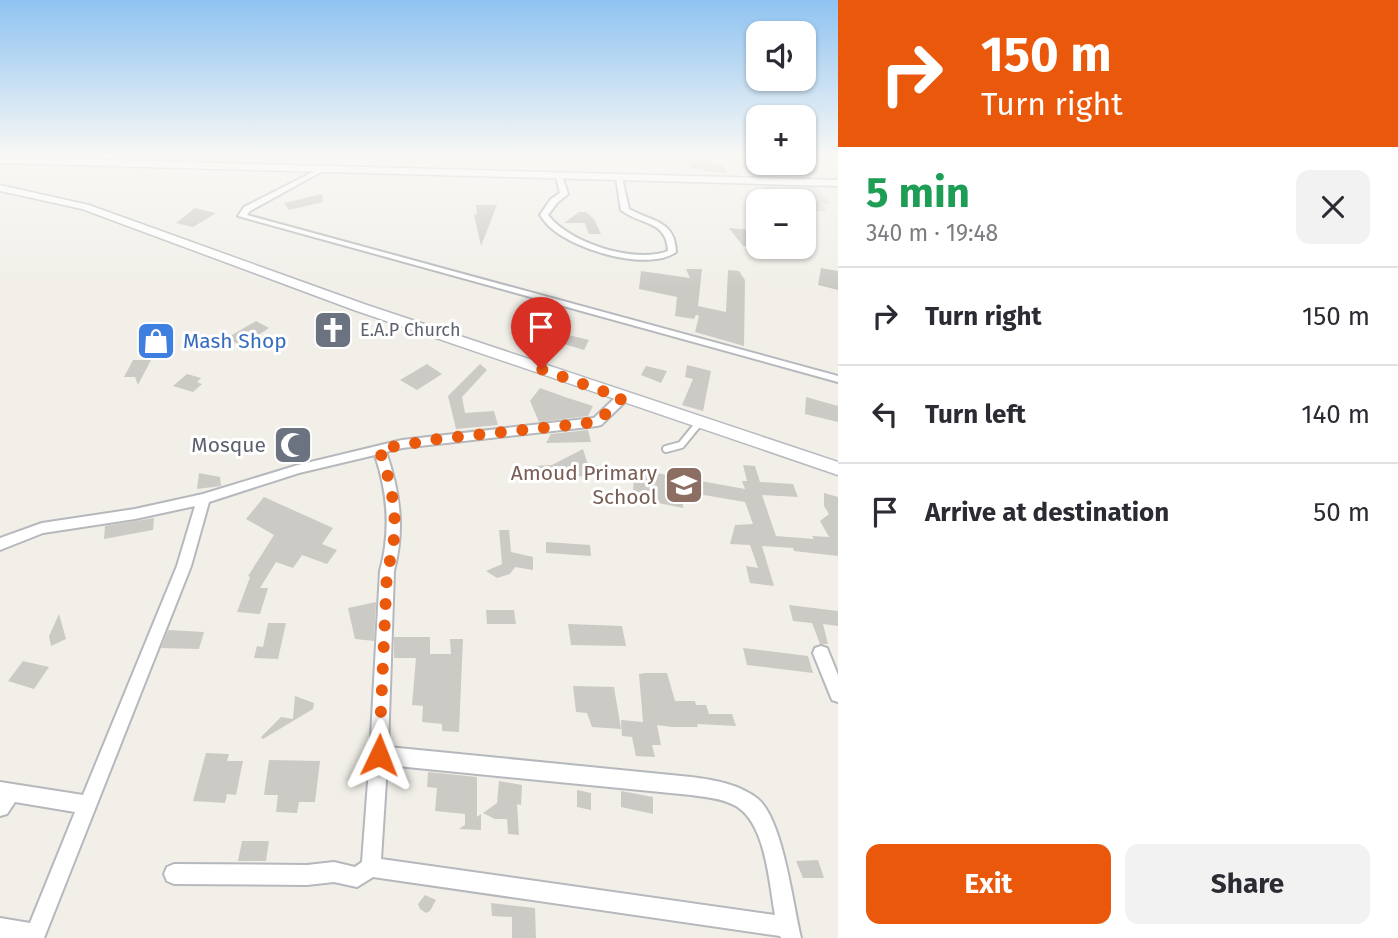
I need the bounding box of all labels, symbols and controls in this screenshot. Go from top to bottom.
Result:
map controls [746,21,816,259]
button: sound [746,21,816,91]
text: 150 m [981,25,1112,84]
icon: right [866,28,957,119]
text: Turn right [981,85,1123,123]
button: + [746,105,816,175]
text: 5 min [866,168,970,218]
button: close [1296,170,1370,244]
button: − [746,189,816,259]
text: 340 m · 19:48 [866,219,998,247]
pin [511,297,571,369]
icon: right [866,297,904,335]
text: Turn right [925,301,1042,332]
text: 150 m [1302,301,1370,332]
icon: arrive [522,308,560,346]
church icon: E.A.P Church [312,309,354,351]
place label: E.A.P Church [360,319,460,341]
shop icon: Mash Shop [135,320,177,362]
place label: Mash Shop [183,328,287,354]
icon: left [866,395,904,433]
text: Turn left [925,399,1026,430]
text: 140 m [1301,399,1370,430]
mosque icon: Mosque [272,424,314,466]
place label: Mosque [191,432,266,458]
place label: Amoud Primary School [511,460,658,510]
school or university icon: Amoud Primary School [663,464,705,506]
icon: arrive [866,493,904,531]
text: Arrive at destination [925,497,1169,528]
text: 50 m [1313,497,1370,528]
position arrow [342,718,416,792]
button: Exit [866,844,1111,924]
button: Share [1125,844,1370,924]

